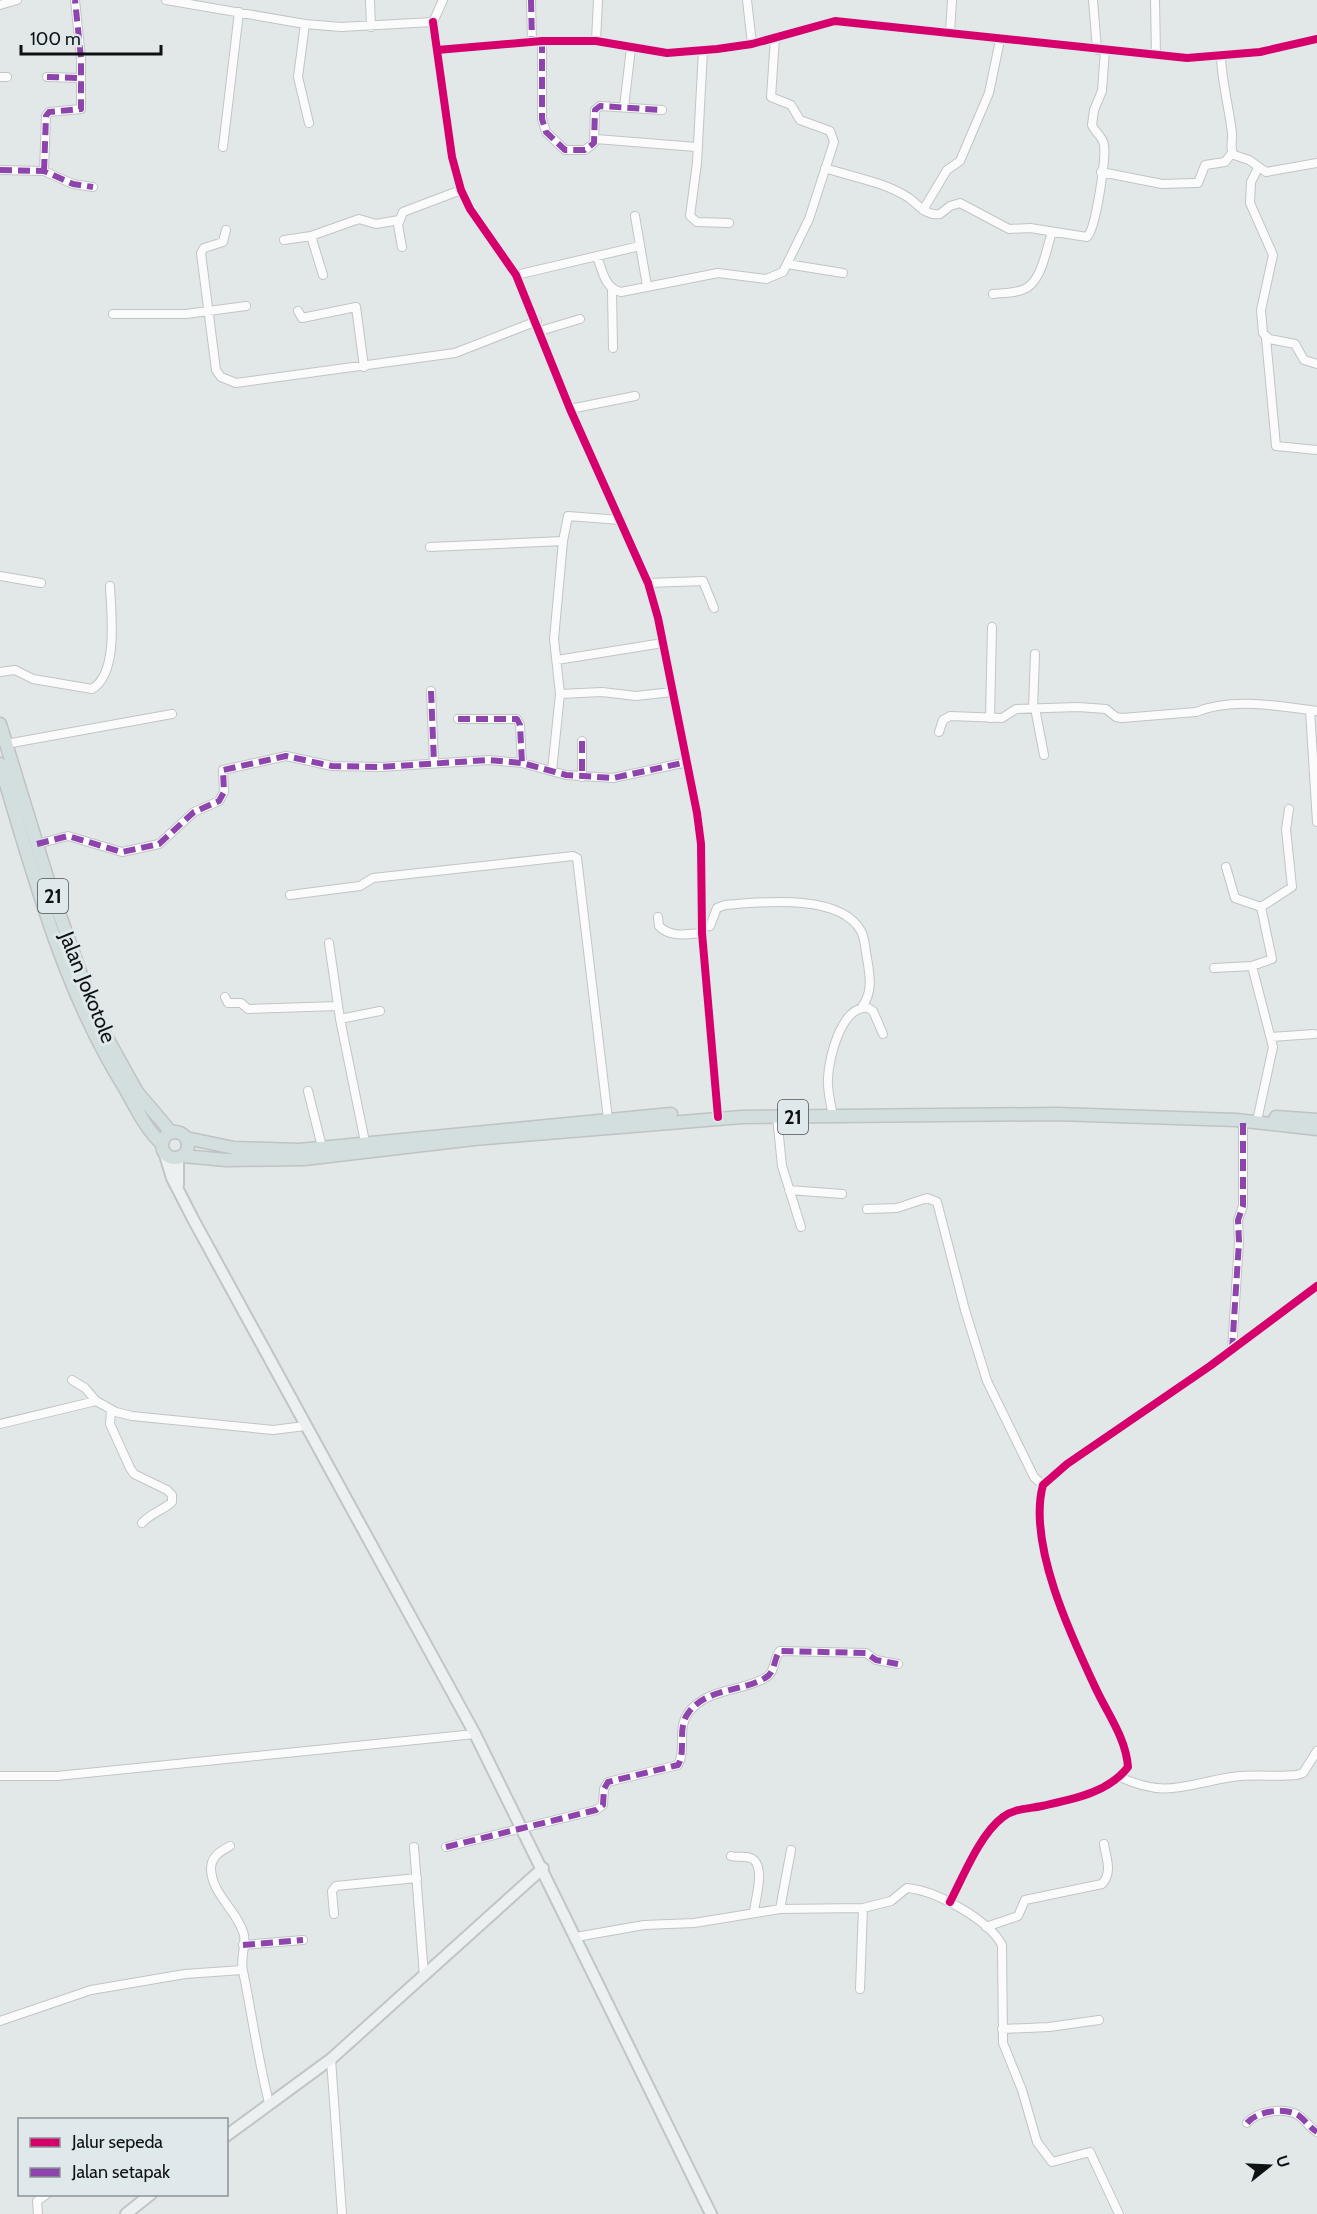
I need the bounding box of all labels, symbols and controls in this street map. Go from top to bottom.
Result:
scale bar [21,18,160,56]
text: 100 m [30,28,81,50]
road number: 21 [38,879,68,913]
street label: Jalan Jokotole [54,927,122,1047]
road number: 21 [778,1100,808,1134]
legend [18,2118,228,2196]
text: Jalur sepeda [71,2131,163,2153]
north arrow [1239,2136,1299,2196]
text: U [1272,2153,1294,2170]
text: Jalan setapak [71,2161,171,2183]

